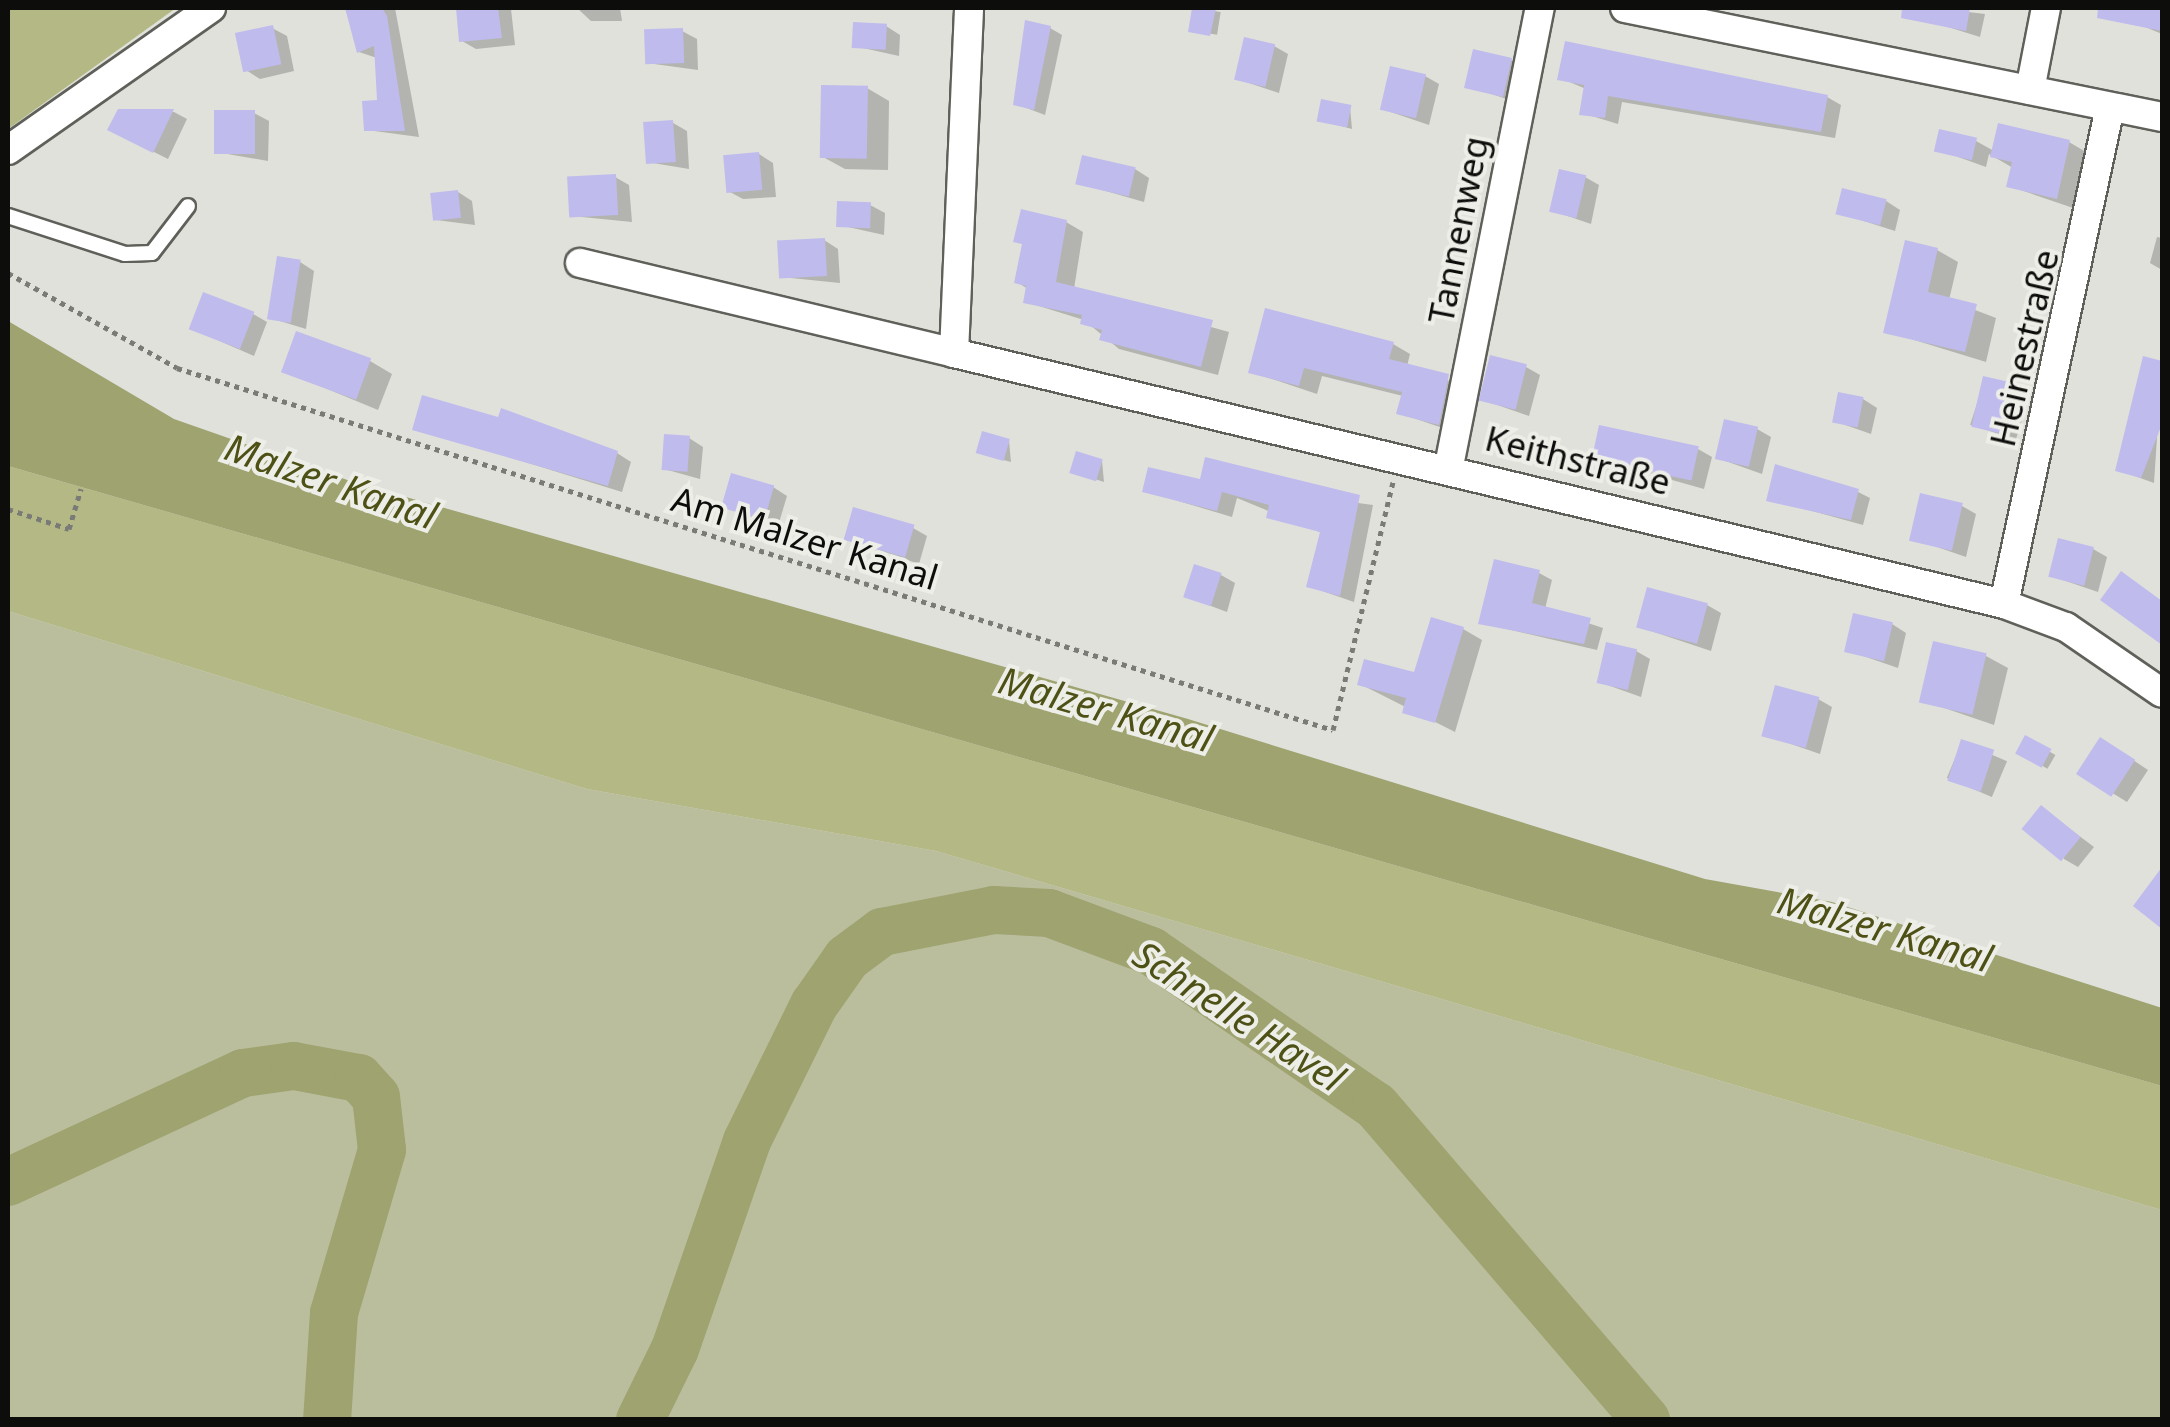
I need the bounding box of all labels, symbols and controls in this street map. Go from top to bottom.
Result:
street label: Tannenweg [1419,133,1497,327]
street label: Heinestraße [1981,246,2067,450]
street label: Keithstraße [1481,417,1675,503]
water label: Malzer Kanal [219,424,443,538]
street label: Am Malzer Kanal [667,478,943,598]
water label: Malzer Kanal [994,657,1218,761]
water label: Malzer Kanal [1773,877,1997,981]
water label: Schnelle Havel [1125,931,1353,1101]

